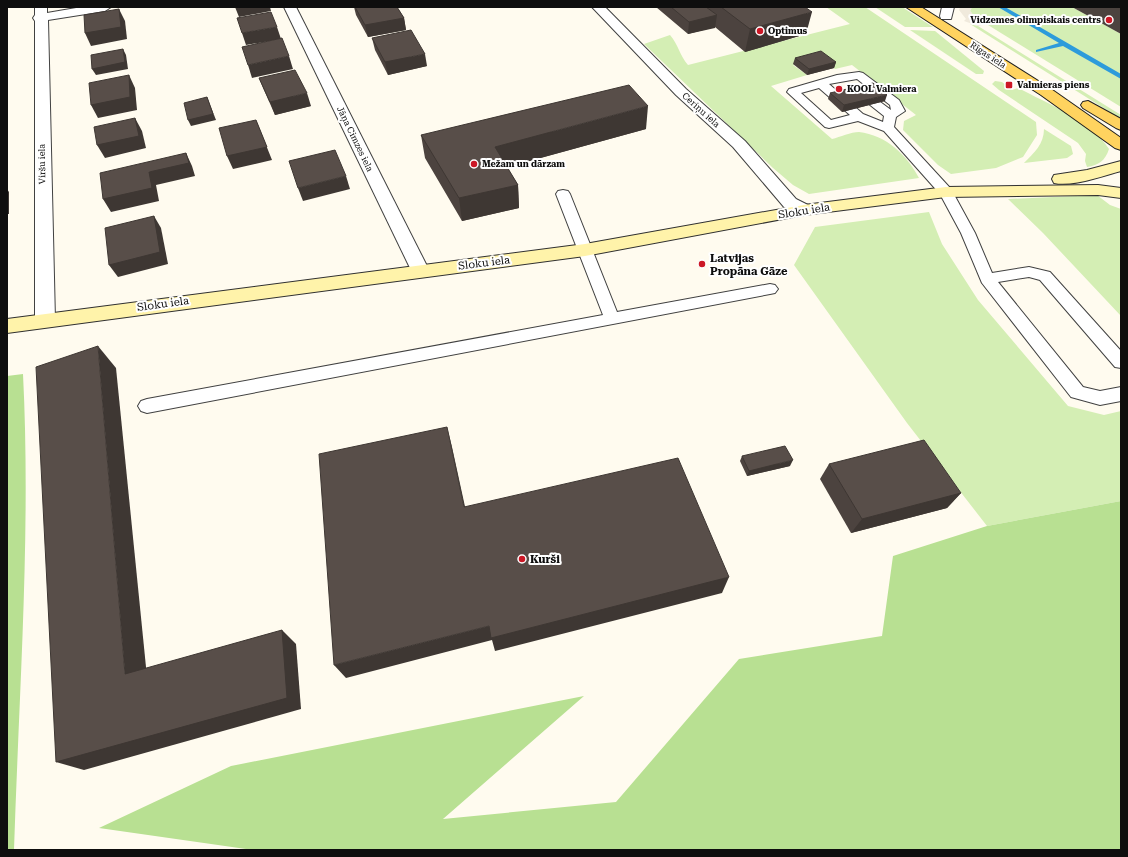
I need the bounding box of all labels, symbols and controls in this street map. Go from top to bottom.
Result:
place label: Vidzemes olimpiskais centrs [970,15,1101,25]
marker: Vidzemes olimpiskais centrs [1104,15,1114,25]
marker: Optimus [755,26,765,36]
place label: Optimus [768,26,808,36]
street label: Rīgas iela [968,40,1008,70]
marker: Valmieras piens [1004,80,1014,90]
place label: Valmieras piens [1017,80,1090,90]
marker: KOOL Valmiera [834,84,844,94]
place label: KOOL Valmiera [847,84,917,94]
street label: Ceriņu iela [679,91,722,131]
street label: Jāņa Cimzes iela [333,105,375,174]
street label: Viršu iela [37,144,47,184]
marker: Mežam un dārzam [469,159,479,169]
place label: Mežam un dārzam [482,159,565,169]
street label: Sloku iela [777,200,831,222]
place label: Latvijas Propāna Gāze [710,252,788,278]
street label: Sloku iela [457,253,511,273]
marker: Latvijas Propāna Gāze [697,259,707,269]
street label: Sloku iela [136,294,190,314]
place label: Kurši [530,553,560,566]
marker: Kurši [517,554,527,564]

